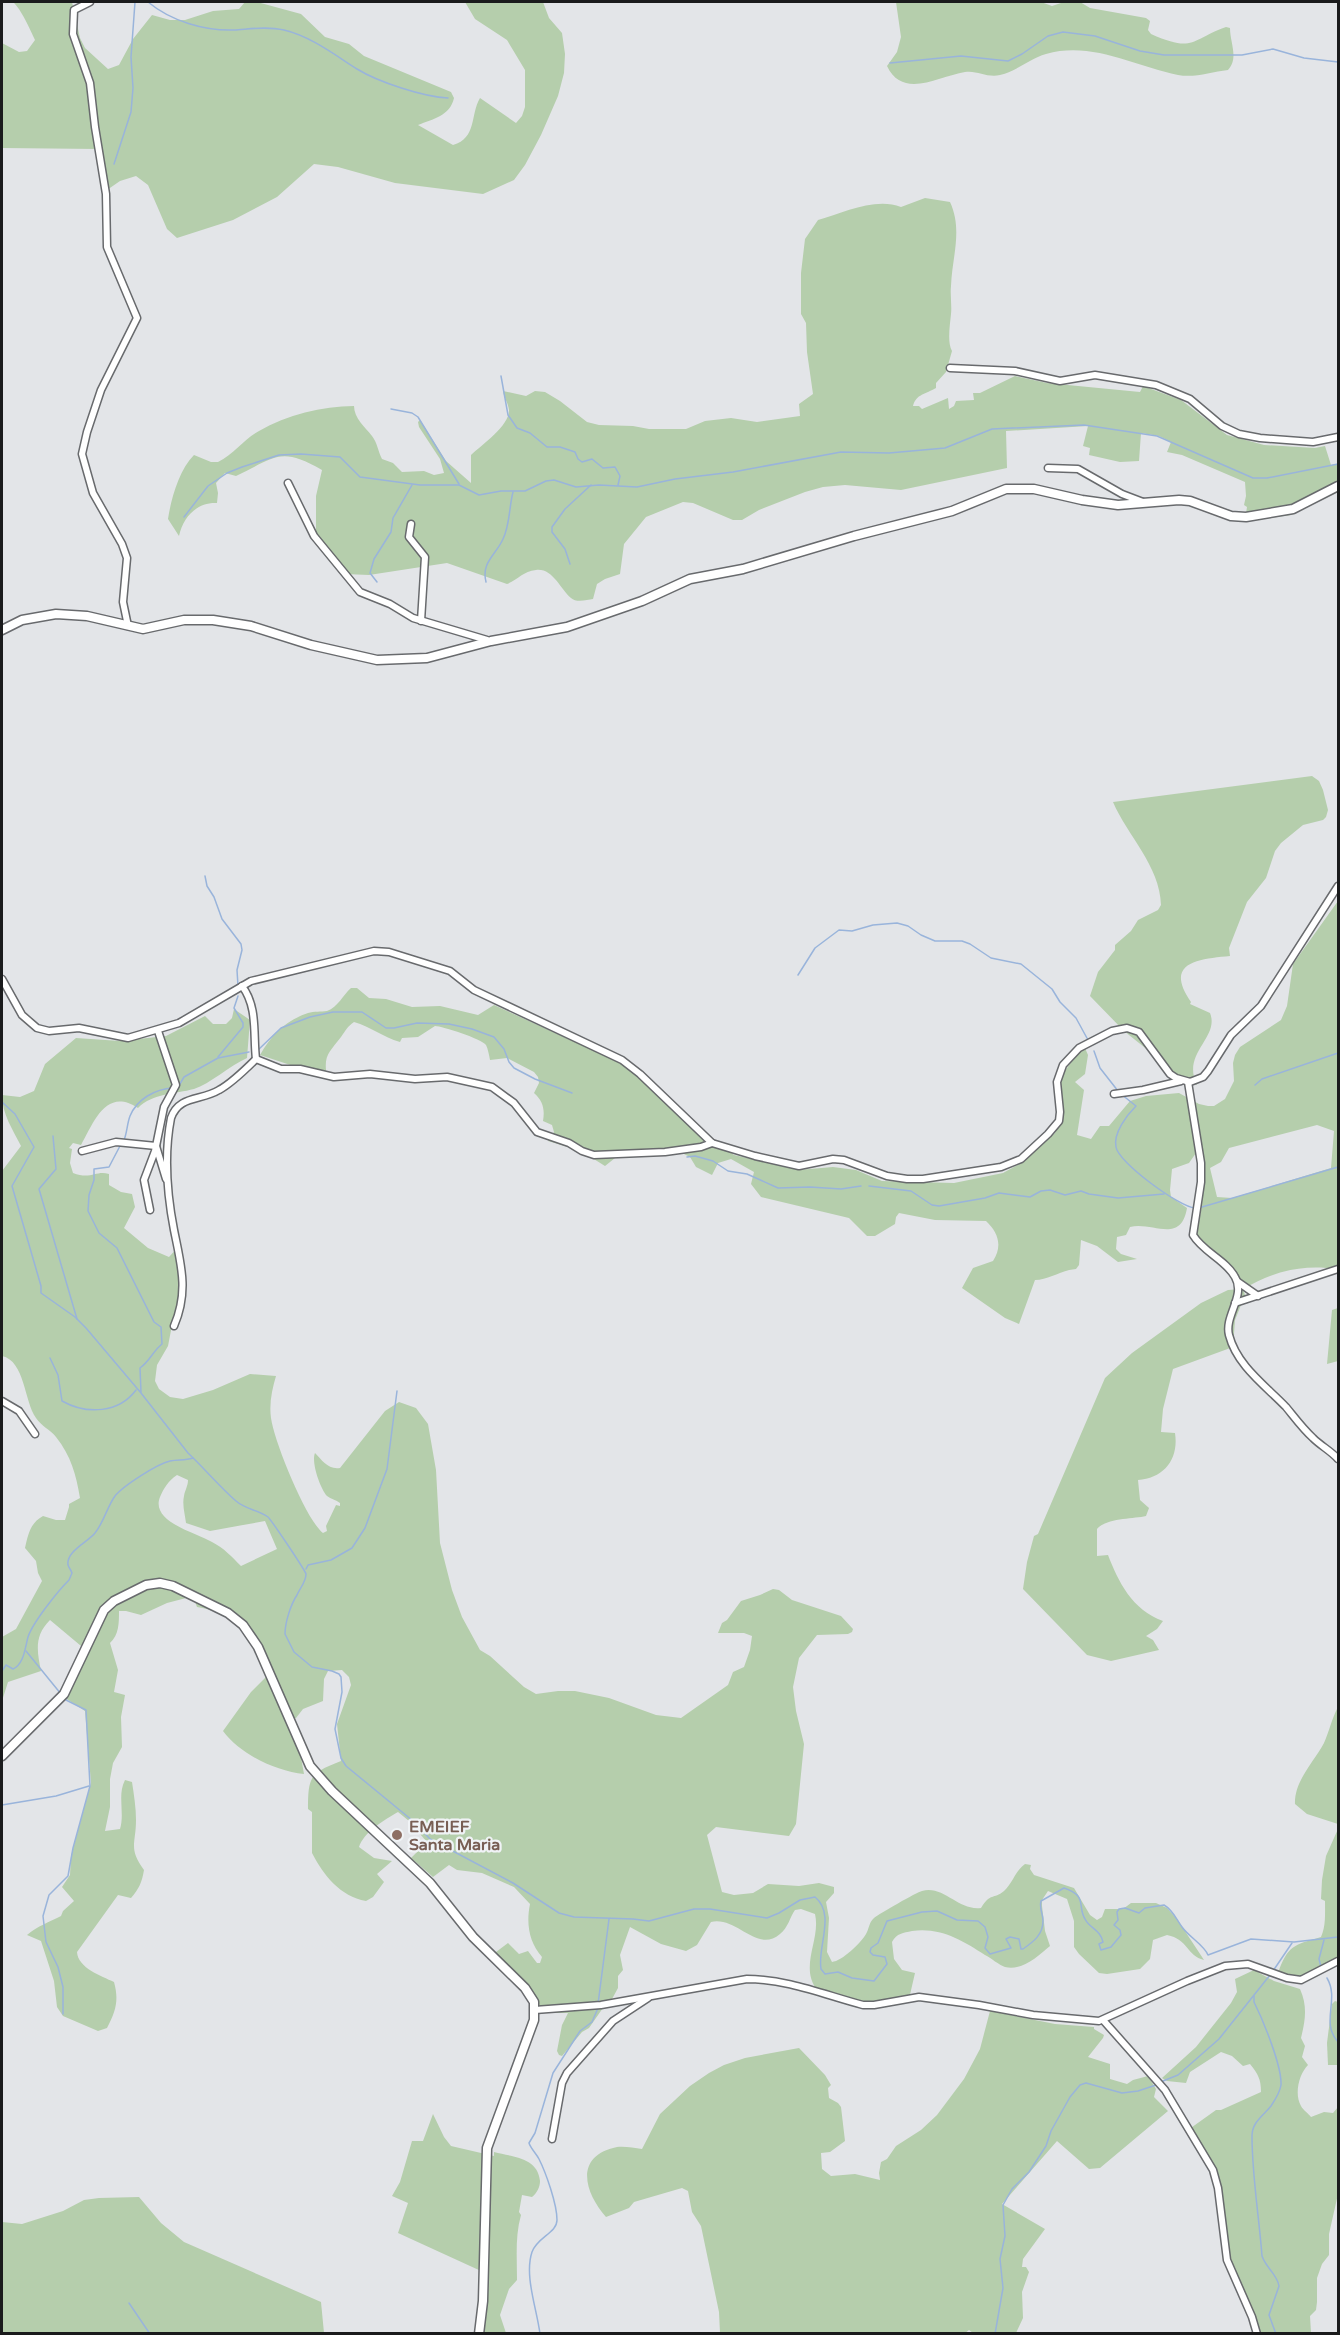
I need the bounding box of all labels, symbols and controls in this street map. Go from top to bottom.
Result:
place label: EMEIEF Santa Maria [409,1817,500,1855]
marker: EMEIEF Santa Maria [390,1828,404,1842]

